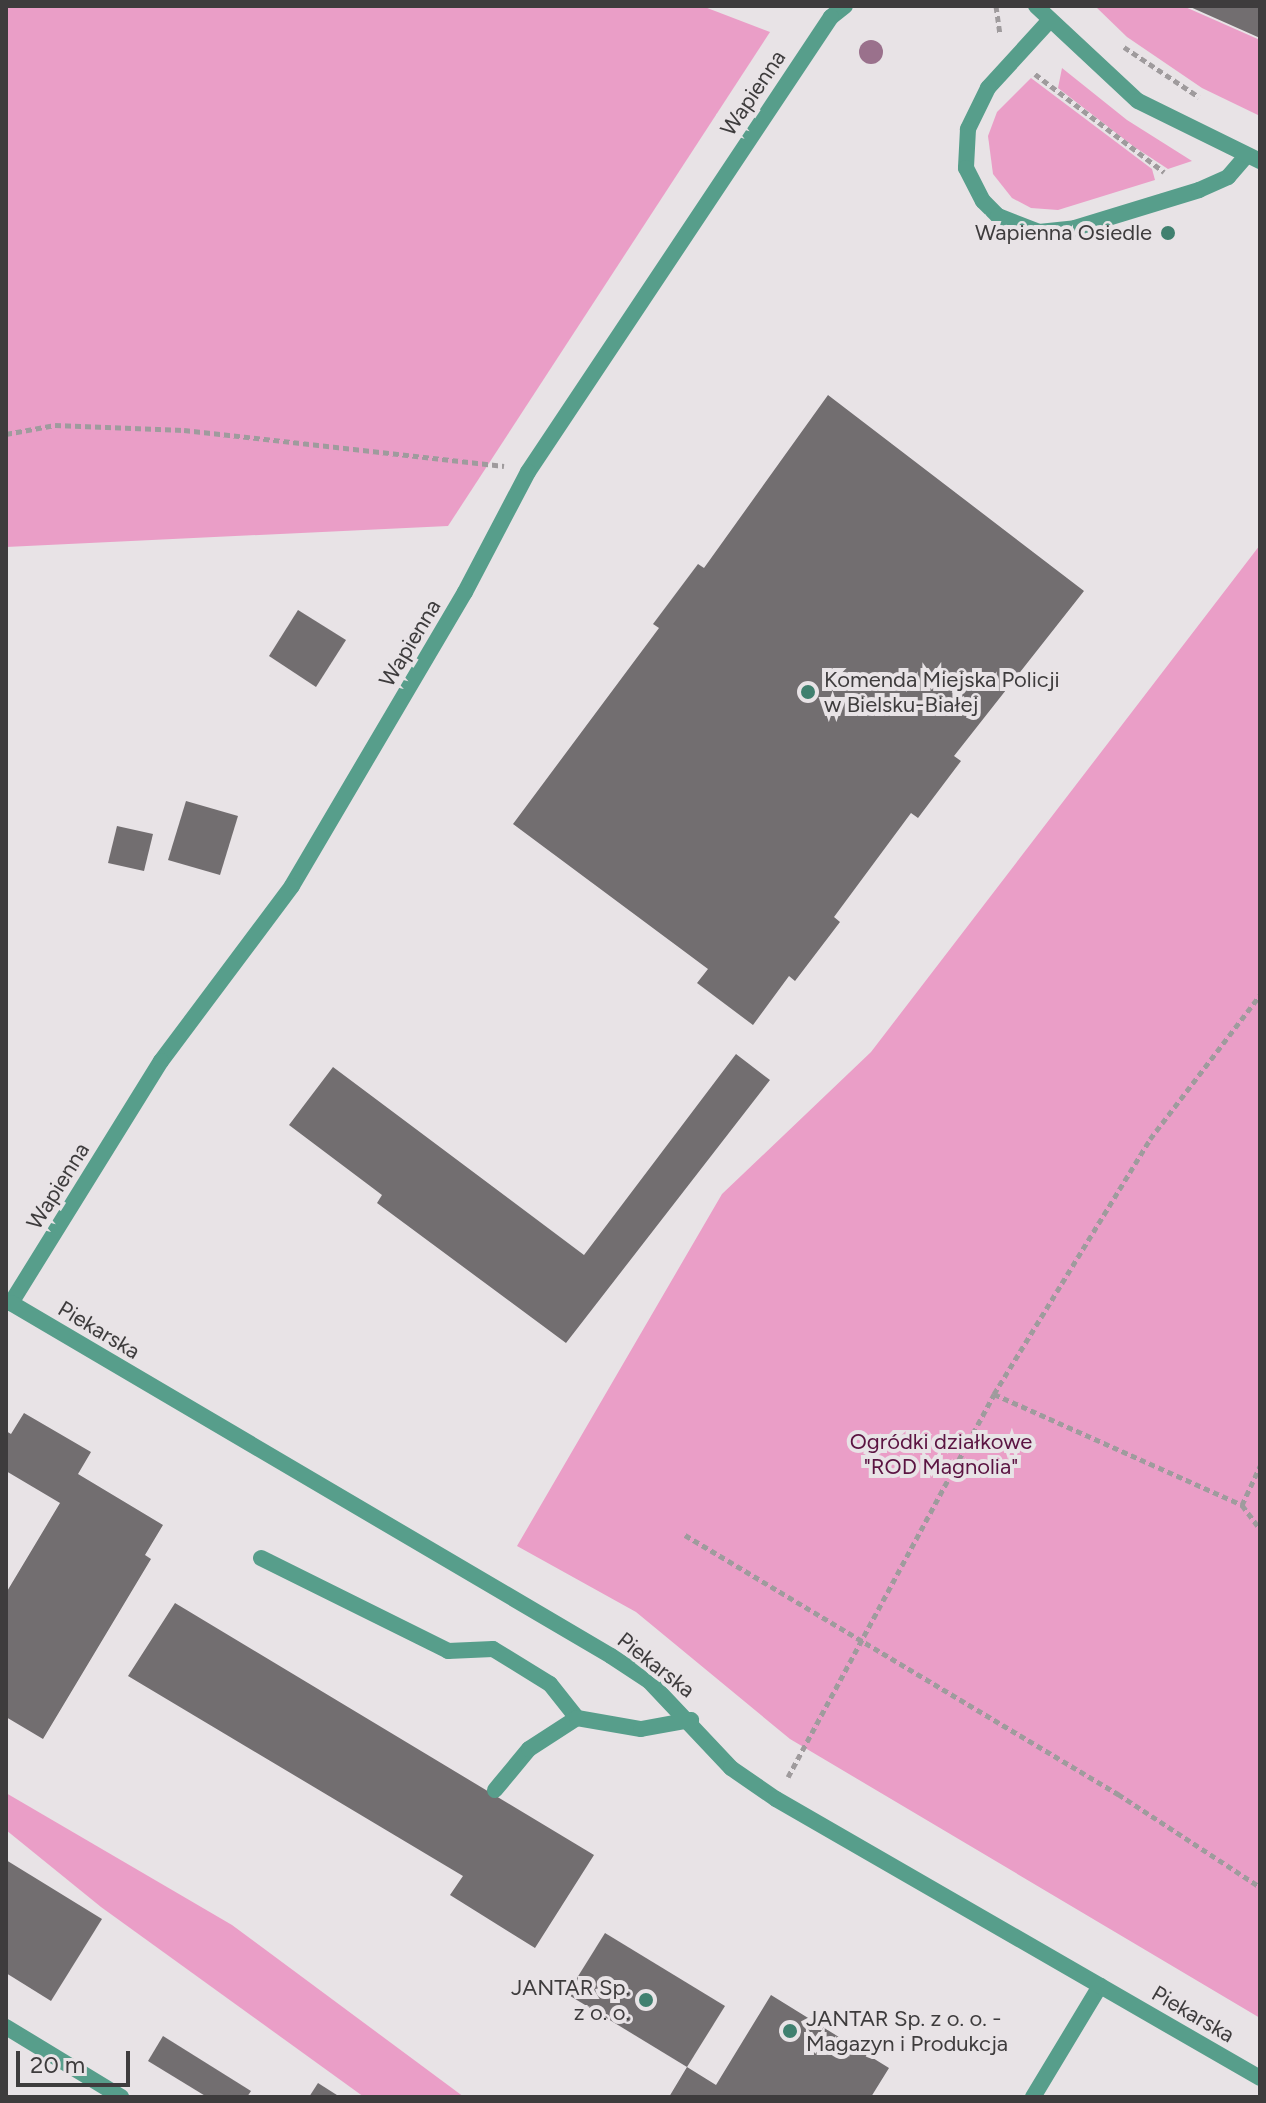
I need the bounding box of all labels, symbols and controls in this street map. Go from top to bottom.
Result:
street label: Wapienna [715,45,791,141]
place label: Wapienna Osiedle [975,220,1152,246]
marker: Wapienna Osiedle [1159,224,1177,242]
street label: Wapienna [374,594,446,692]
place label: Komenda Miejska Policji w Bielsku-Białej [824,666,1060,718]
marker: Komenda Miejska Policji w Bielsku-Białej [799,683,817,701]
street label: Wapienna [21,1138,95,1234]
street label: Piekarska [53,1295,145,1365]
park label: Ogródki działkowe "ROD Magnolia" [850,1428,1032,1480]
street label: Piekarska [612,1627,700,1703]
place label: JANTAR Sp. z o. o. [511,1974,630,2026]
street label: Piekarska [1147,1980,1239,2048]
marker: JANTAR Sp. z o. o. [637,1991,655,2009]
place label: JANTAR Sp. z o. o. - Magazyn i Produkcja [806,2005,1008,2056]
marker: JANTAR Sp. z o. o. - Magazyn i Produkcja [781,2022,799,2040]
scale bar [20,2035,134,2085]
text: 20 m [30,2050,85,2079]

